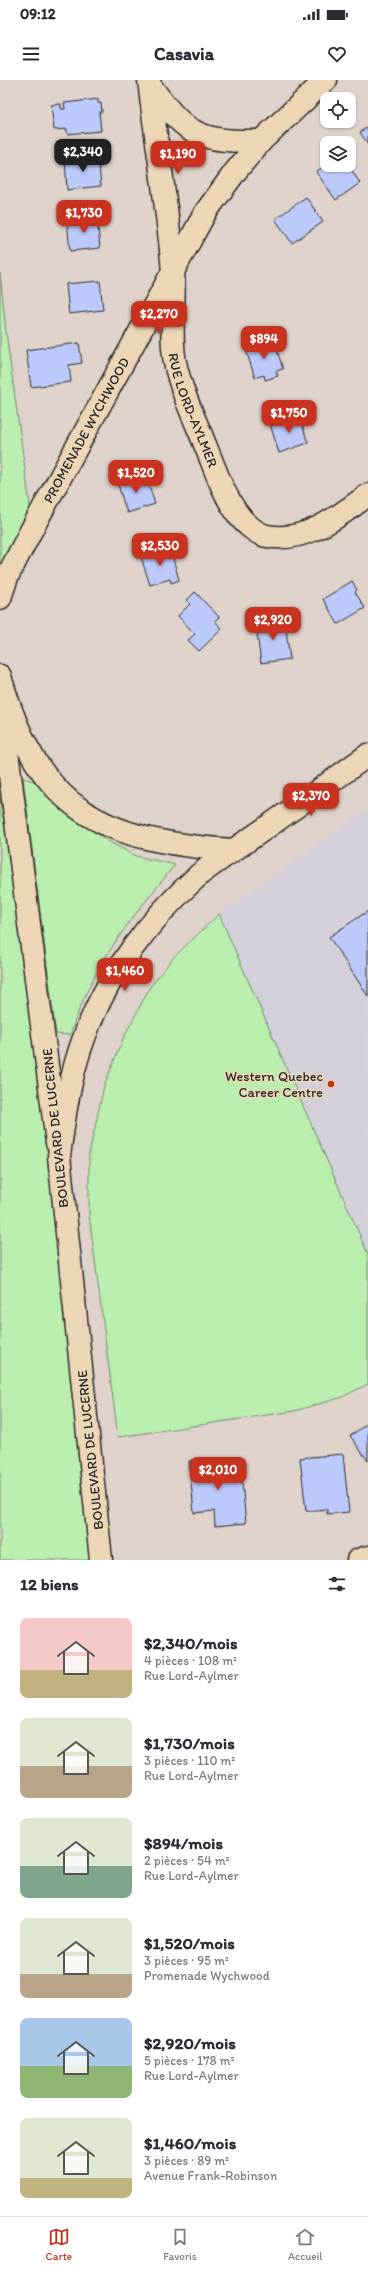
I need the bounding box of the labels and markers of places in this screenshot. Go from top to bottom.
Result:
pin: $2,340 [50,139,116,173]
pin: $1,190 [145,141,211,175]
pin: $1,730 [51,200,117,234]
pin: $2,270 [126,301,192,335]
pin: $894 [240,326,288,360]
pin: $1,750 [256,400,322,434]
pin: $1,520 [103,460,169,494]
pin: $2,530 [127,533,193,567]
pin: $2,920 [240,607,306,641]
pin: $2,370 [278,783,344,817]
pin: $1,460 [92,958,158,992]
place label: Western Quebec Career Centre [225,1068,323,1101]
marker: Western Quebec Career Centre [326,1079,336,1089]
pin: $2,010 [185,1457,251,1491]

